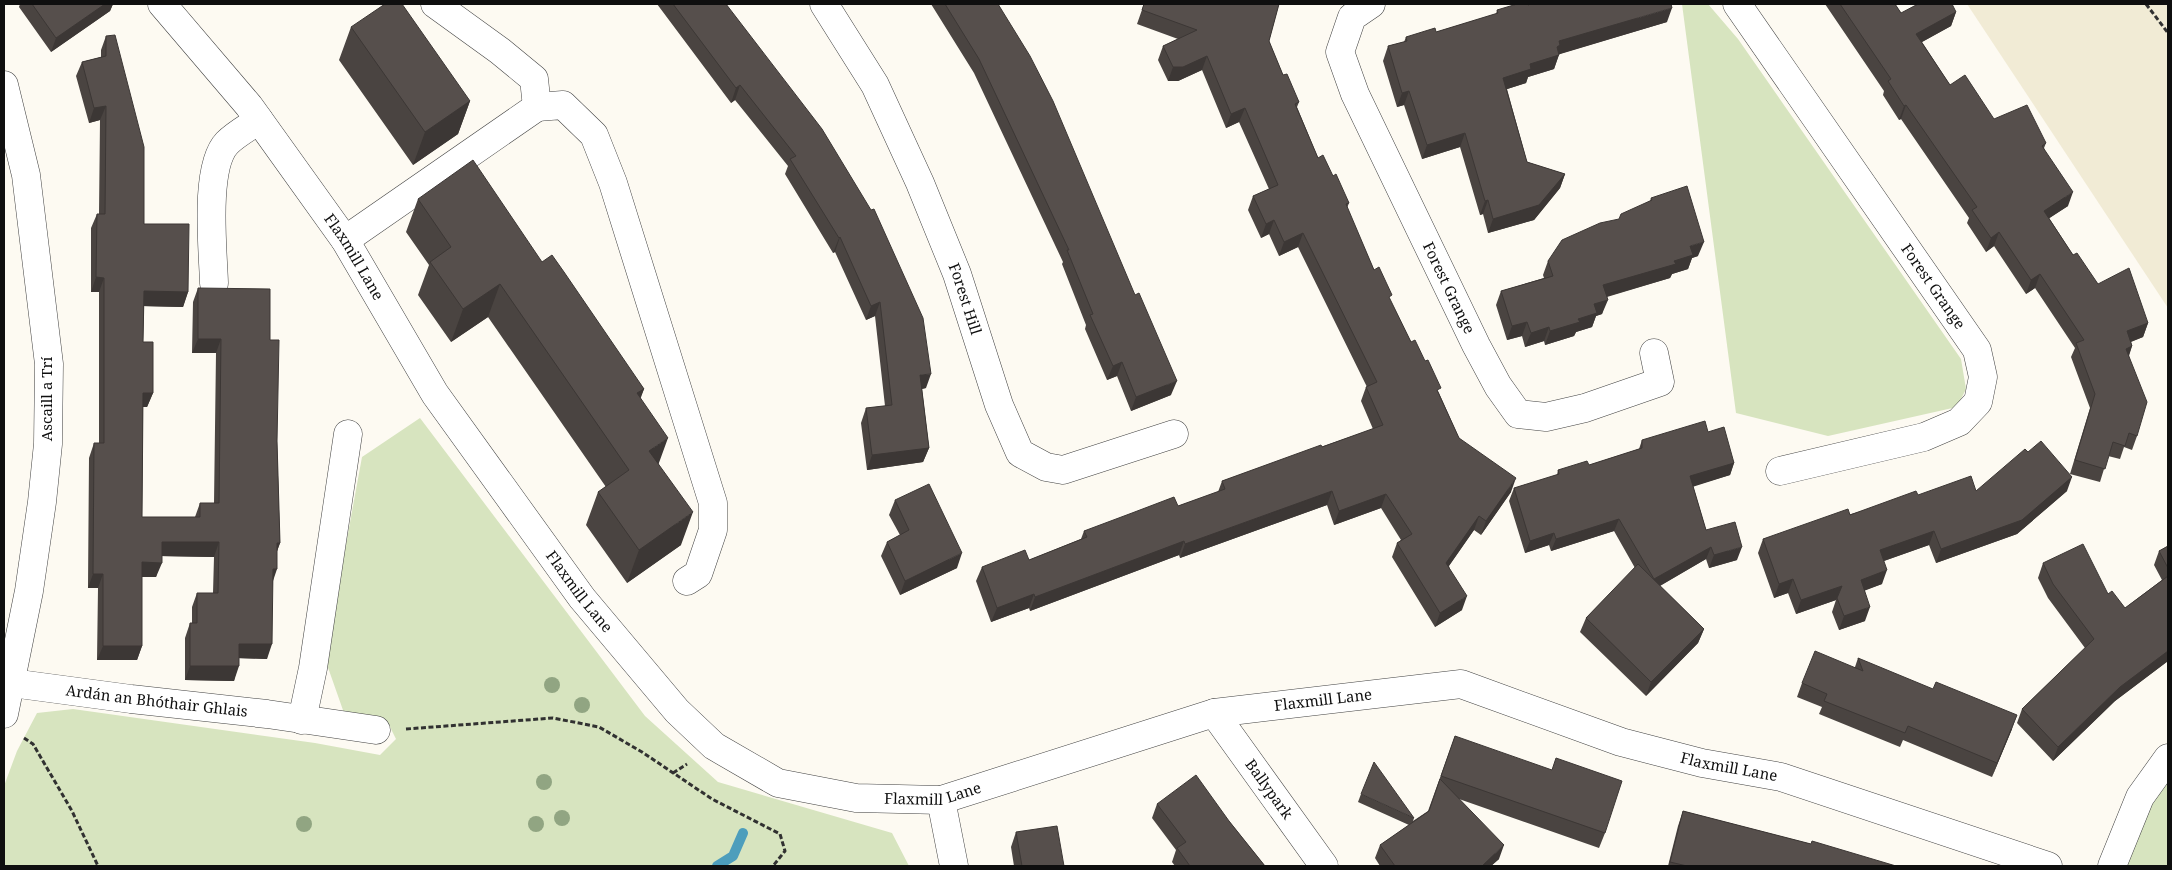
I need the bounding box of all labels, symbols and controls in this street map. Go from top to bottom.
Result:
street label: Flaxmill Lane [320,209,389,304]
street label: Forest Grange [1419,238,1480,337]
street label: Forest Grange [1897,239,1971,333]
street label: Forest Hill [945,260,987,337]
street label: Ascaill a Trí [36,357,56,441]
street label: Flaxmill Lane [542,546,618,636]
street label: Ardán an Bhóthair Ghlais [65,679,249,721]
street label: Flaxmill Lane [1273,684,1373,715]
street label: Flaxmill Lane [1679,747,1779,785]
street label: Ballypark [1241,755,1298,823]
street label: Flaxmill Lane [884,777,983,809]

